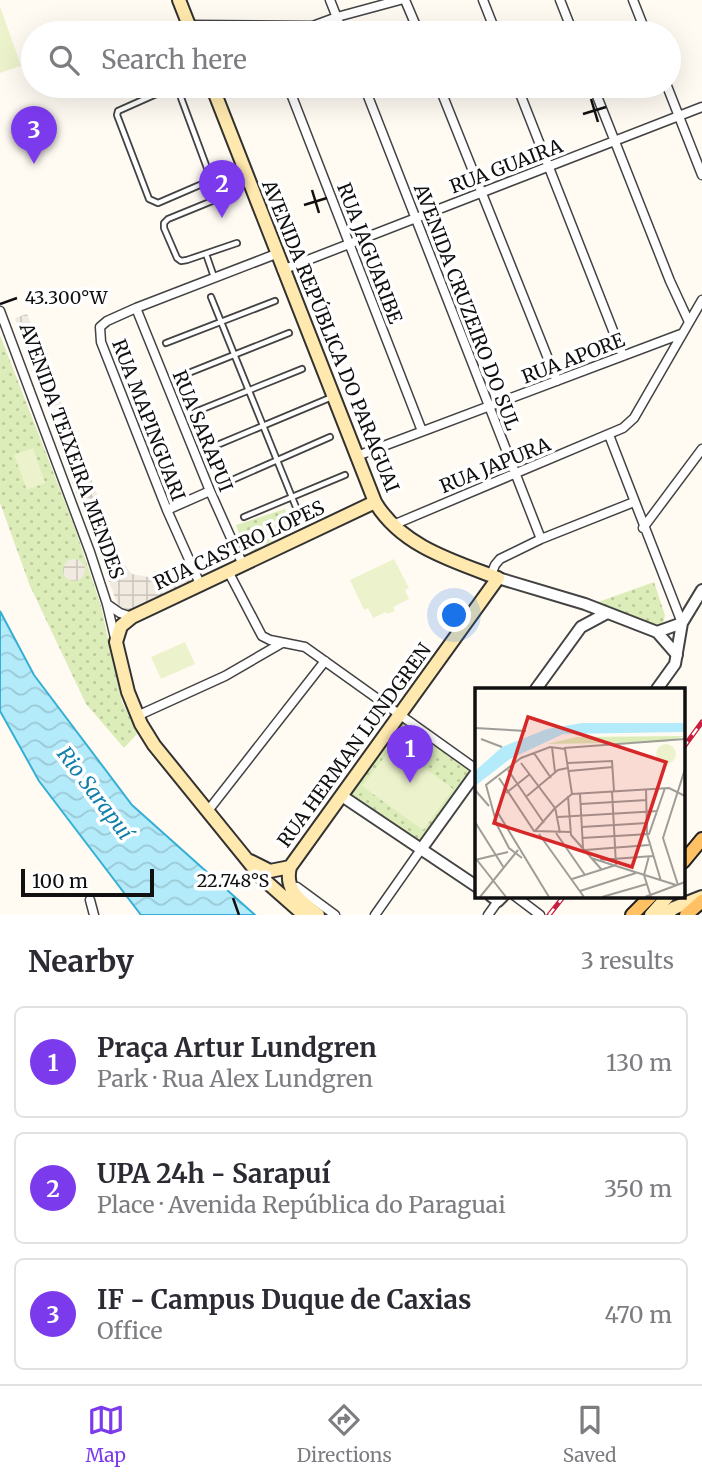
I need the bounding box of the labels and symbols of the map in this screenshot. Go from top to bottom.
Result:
pin: 3 [11,106,57,164]
street label: RUA GUAIRA [446,133,566,198]
pin: 2 [199,160,245,218]
street label: AVENIDA REPÚBLICA DO PARAGUAI [257,175,405,496]
street label: RUA JAGUARIBE [332,179,408,327]
street label: AVENIDA CRUZEIRO DO SUL [409,179,525,434]
text: 43.300°W [25,286,108,309]
street label: AVENIDA TEIXEIRA MENDES [14,319,130,582]
street label: RUA APORE [518,327,628,389]
street label: RUA MAPINGUARI [107,336,191,504]
street label: RUA SARAPUI [168,367,238,495]
street label: RUA JAPURA [436,432,554,498]
street label: RUA CASTRO LOPES [150,495,328,595]
your location [437,598,471,632]
street label: RUA HERMAN LUNDGREN [272,638,436,852]
inset map [475,688,684,898]
pin: 1 [387,725,433,783]
water label: Rio Sarapuí [51,741,140,846]
scale bar [21,866,154,898]
text: 22.748°S [197,869,270,892]

